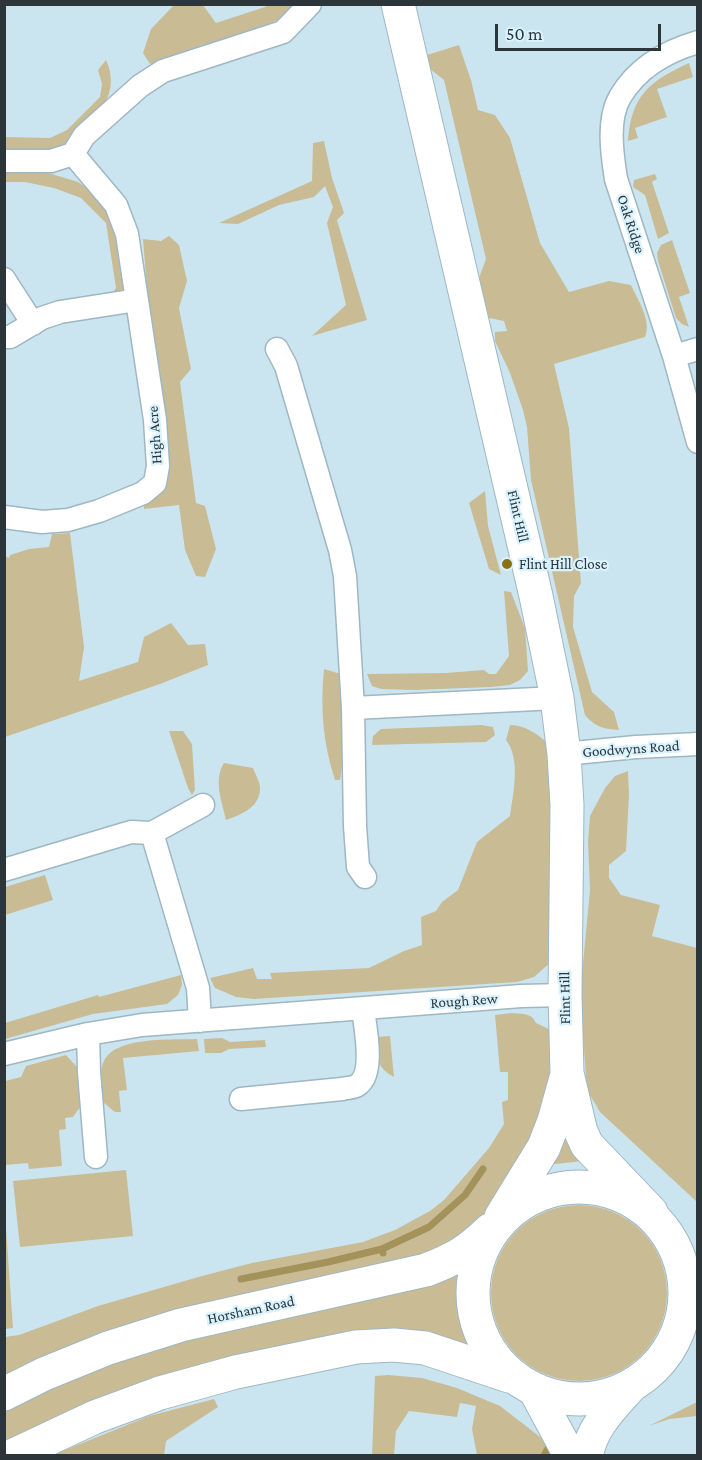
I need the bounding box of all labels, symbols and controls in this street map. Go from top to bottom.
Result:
scale bar [498,12,664,50]
text: 50 m [506,24,543,44]
street label: Oak Ridge [613,192,649,256]
street label: High Acre [144,405,166,465]
street label: Flint Hill [503,488,533,544]
place label: Flint Hill Close [519,555,607,573]
marker: Flint Hill Close [500,557,514,571]
street label: Goodwyns Road [582,737,680,761]
street label: Flint Hill [556,971,574,1025]
street label: Rough Rew [430,990,498,1012]
street label: Horsham Road [206,1292,296,1328]

